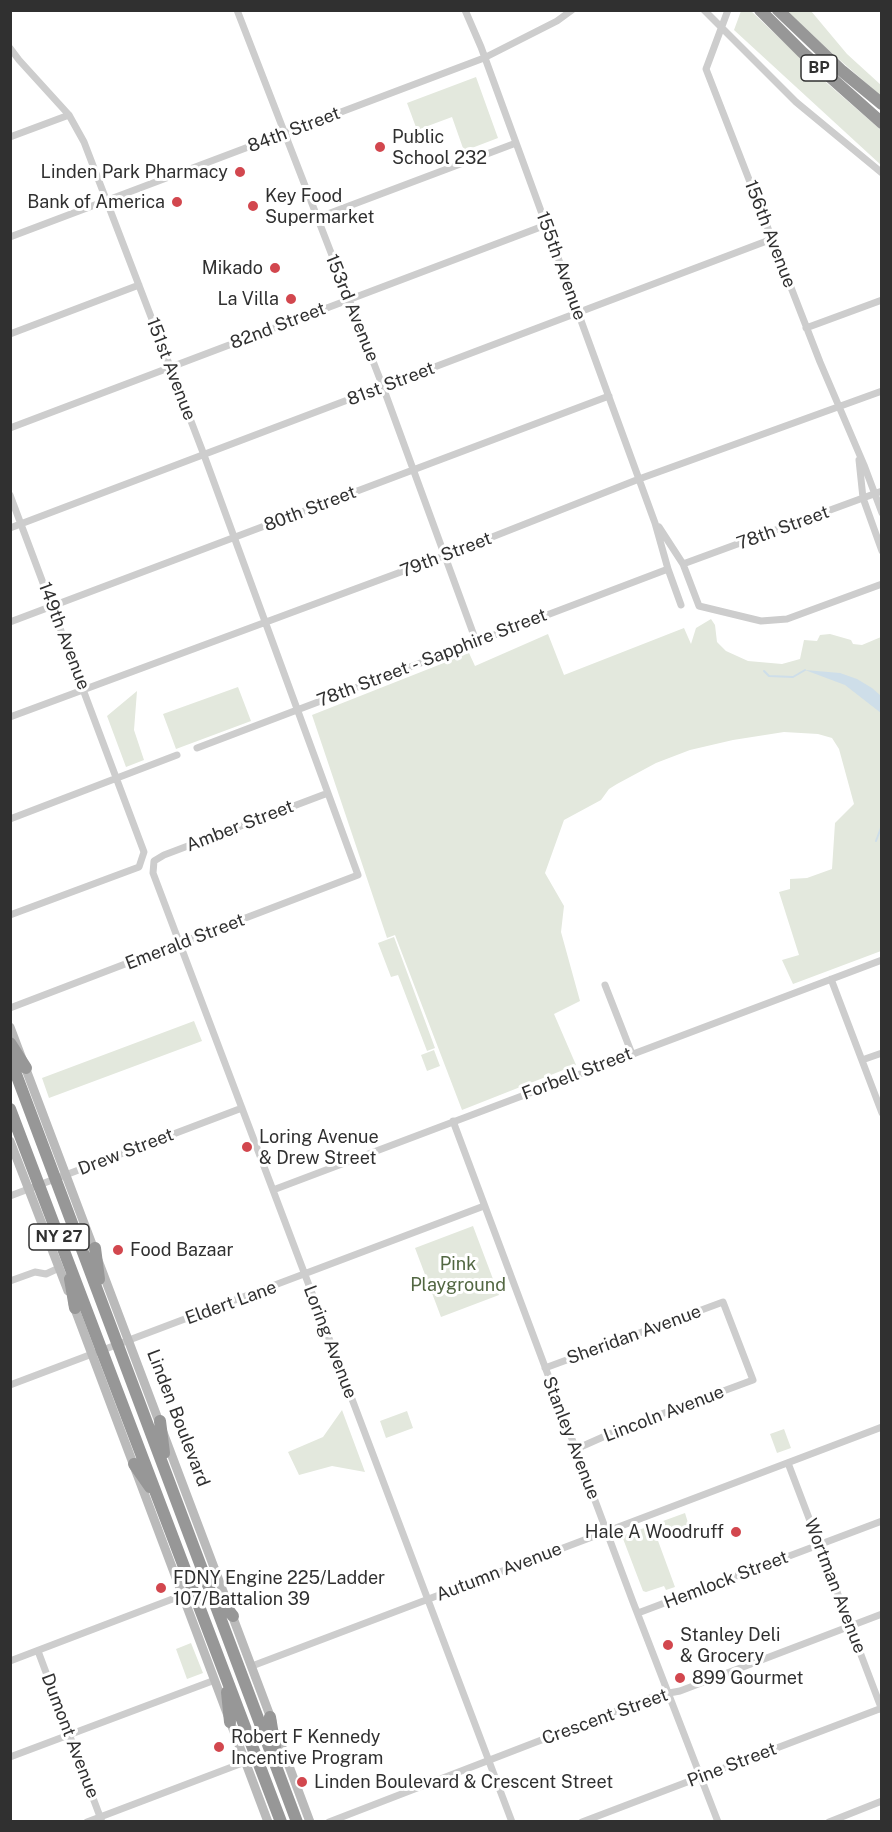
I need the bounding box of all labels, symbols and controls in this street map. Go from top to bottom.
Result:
road number: BP [801,55,837,81]
street label: 84th Street [245,102,343,158]
place label: Public School 232 [392,126,487,168]
marker: Public School 232 [373,140,387,154]
place label: Linden Park Pharmacy [41,161,228,183]
marker: Linden Park Pharmacy [233,165,247,179]
street label: 156th Avenue [740,177,800,291]
place label: Key Food Supermarket [265,185,375,228]
place label: Bank of America [27,191,165,213]
marker: Bank of America [170,195,184,209]
marker: Key Food Supermarket [246,199,260,213]
street label: 155th Avenue [531,209,591,323]
street label: 153rd Avenue [321,251,383,365]
place label: Mikado [202,257,263,279]
marker: Mikado [268,261,282,275]
place label: La Villa [217,288,279,310]
marker: La Villa [284,292,298,306]
street label: 82nd Street [227,298,329,354]
street label: 151st Avenue [142,315,200,423]
street label: 81st Street [344,357,438,411]
street label: 80th Street [261,482,359,536]
street label: 78th Street [734,501,832,555]
street label: 79th Street [397,528,495,582]
street label: 149th Avenue [34,579,94,693]
street label: 78th Street - Sapphire Street [314,604,550,712]
street label: Amber Street [183,796,297,856]
street label: Emerald Street [122,909,248,975]
street label: Forbell Street [519,1043,635,1105]
street label: Drew Street [75,1124,177,1180]
place label: Loring Avenue & Drew Street [259,1126,379,1168]
marker: Loring Avenue & Drew Street [240,1140,254,1154]
road number: NY 27 [29,1224,89,1250]
place label: Food Bazaar [130,1239,234,1261]
marker: Food Bazaar [111,1243,125,1257]
park label: Pink Playground [410,1253,506,1296]
street label: Eldert Lane [182,1276,280,1330]
street label: Loring Avenue [298,1282,362,1402]
street label: Sheridan Avenue [564,1301,704,1369]
street label: Linden Boulevard [142,1346,214,1490]
street label: Stanley Avenue [538,1374,604,1502]
street label: Lincoln Avenue [601,1381,727,1447]
street label: Wortman Avenue [799,1516,871,1656]
place label: Hale A Woodruff [585,1521,724,1543]
marker: Hale A Woodruff [729,1525,743,1539]
street label: Autumn Avenue [433,1538,565,1606]
street label: Hemlock Street [661,1546,791,1614]
place label: FDNY Engine 225/Ladder 107/Battalion 39 [173,1567,385,1610]
marker: FDNY Engine 225/Ladder 107/Battalion 39 [154,1581,168,1595]
place label: Stanley Deli & Grocery [680,1624,781,1666]
marker: Stanley Deli & Grocery [661,1638,675,1652]
place label: 899 Gourmet [692,1667,804,1689]
street label: Dumont Avenue [36,1671,104,1801]
marker: 899 Gourmet [673,1671,687,1685]
street label: Crescent Street [539,1684,671,1750]
place label: Robert F Kennedy Incentive Program [231,1726,383,1768]
street label: Pine Street [684,1738,780,1792]
marker: Robert F Kennedy Incentive Program [212,1740,226,1754]
place label: Linden Boulevard & Crescent Street [314,1771,613,1793]
marker: Linden Boulevard & Crescent Street [295,1775,309,1789]

